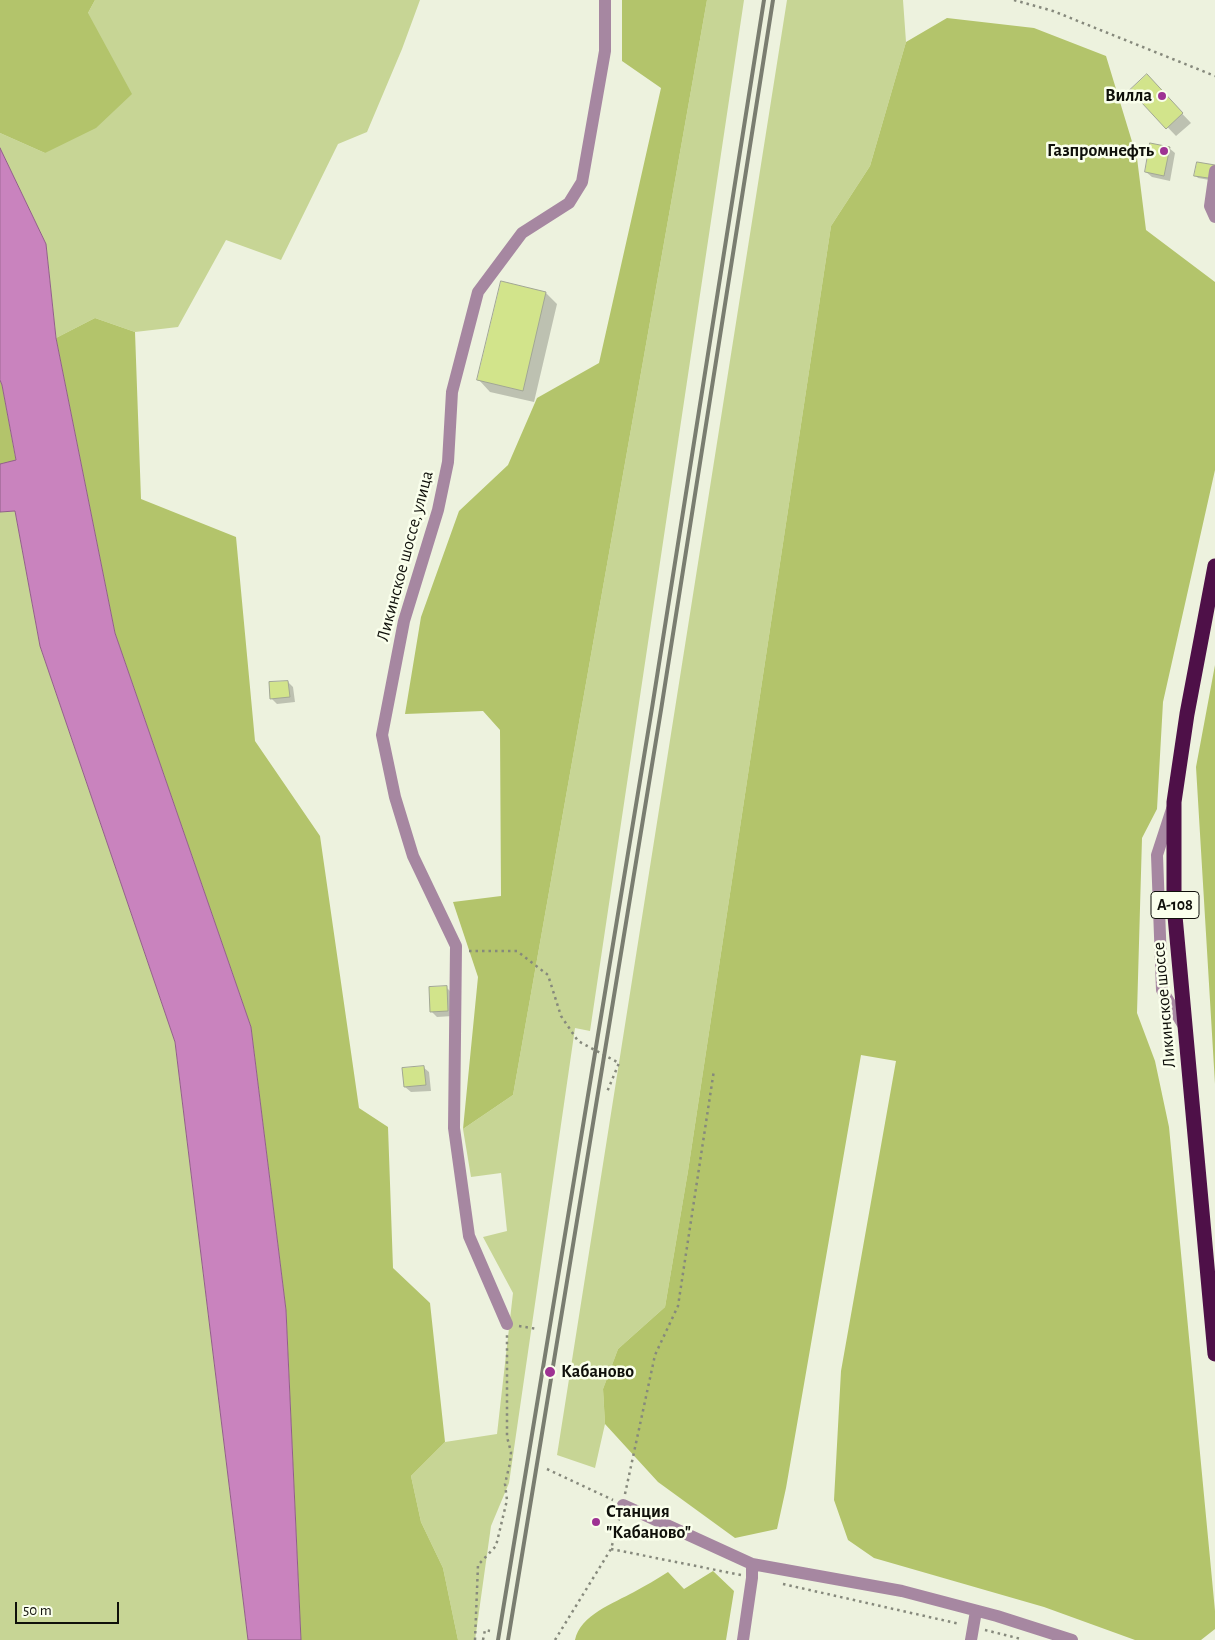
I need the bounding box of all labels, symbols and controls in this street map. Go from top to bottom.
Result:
place label: Вилла [1105,85,1152,107]
marker: Вилла [1156,90,1168,102]
place label: Газпромнефть [1047,140,1154,162]
marker: Газпромнефть [1158,145,1170,157]
street label: Ликинское шоссе, улица [372,468,438,644]
road number: А-108 [1151,892,1199,918]
street label: Ликинское шоссе [1148,941,1180,1069]
place label: Кабаново [561,1361,634,1383]
marker: Кабаново [543,1365,557,1379]
place label: Станция "Кабаново" [606,1501,691,1544]
marker: Станция "Кабаново" [590,1516,602,1528]
scale bar [18,1592,121,1624]
text: 50 m [23,1603,52,1618]

